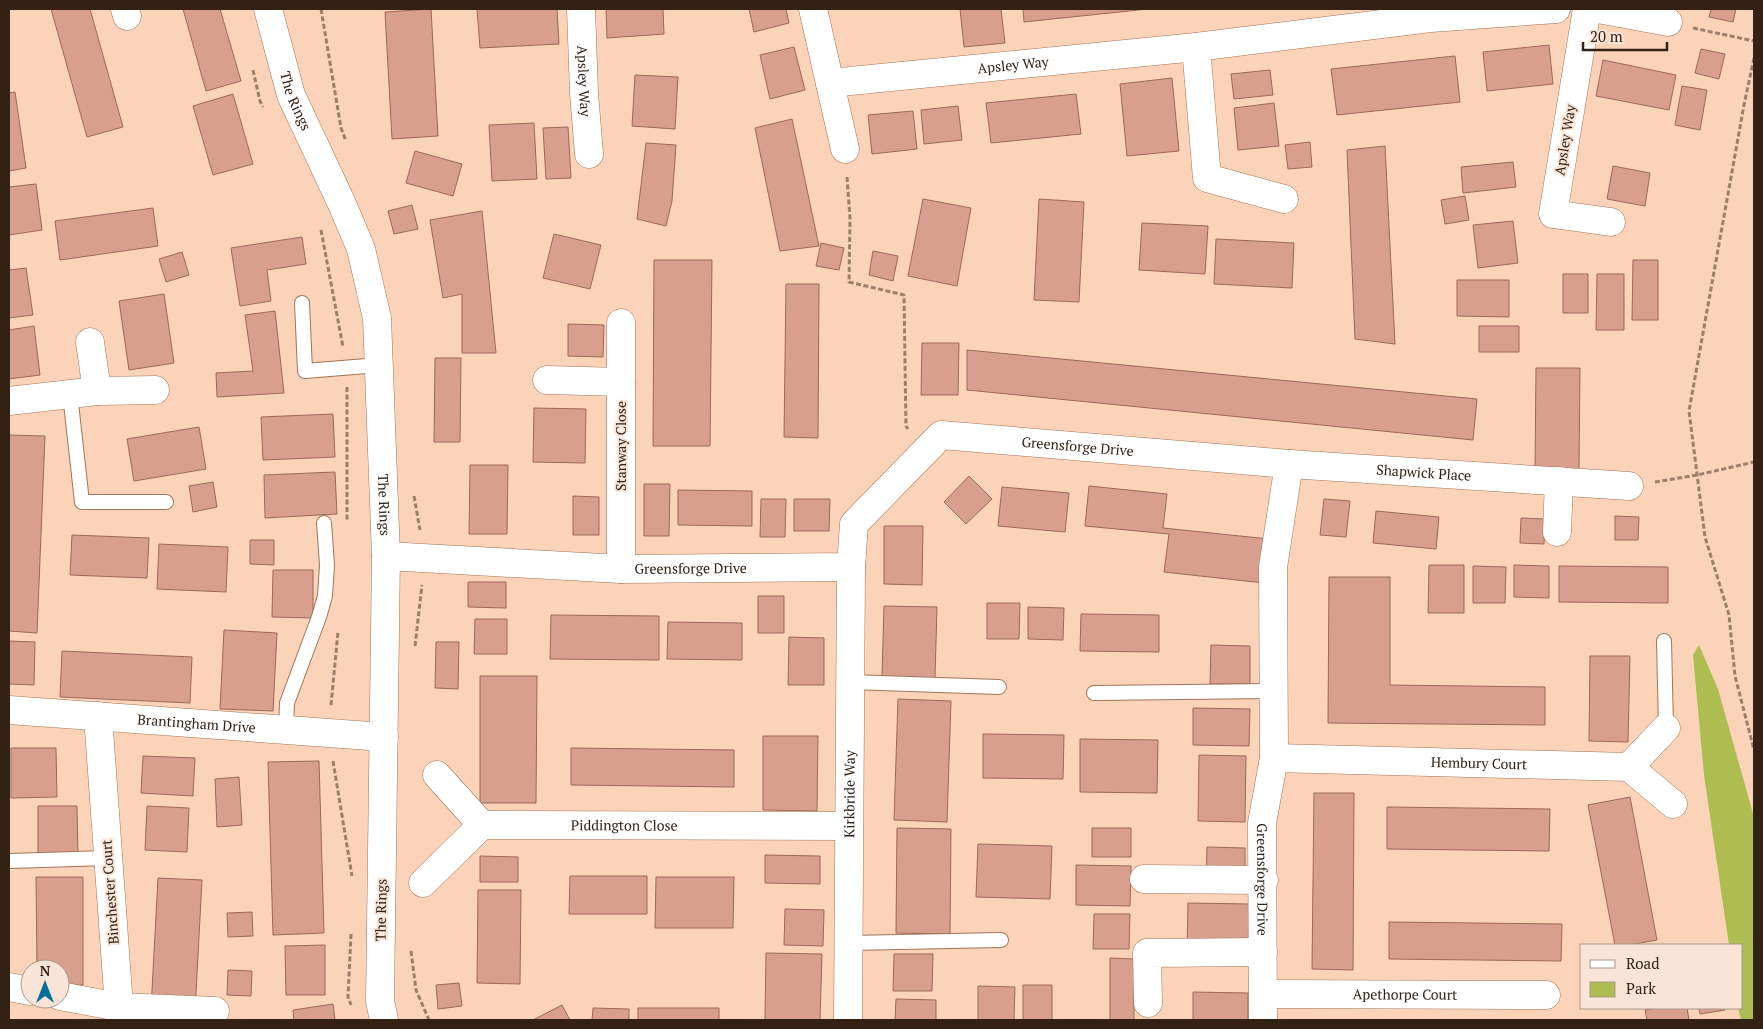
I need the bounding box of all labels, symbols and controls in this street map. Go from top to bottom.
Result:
scale bar [1583,20,1667,52]
text: 20 m [1590,26,1623,46]
street label: Apsley Way [573,45,596,118]
street label: Apsley Way [977,51,1050,77]
street label: The Rings [276,69,316,133]
street label: Apsley Way [1550,102,1580,177]
street label: Stanway Close [611,401,630,491]
street label: Greensforge Drive [1021,432,1134,460]
street label: Shapwick Place [1376,460,1472,485]
street label: The Rings [374,473,395,536]
street label: Greensforge Drive [634,558,747,578]
street label: Brantingham Drive [137,709,256,737]
street label: Kirkbride Way [839,749,859,838]
street label: Hembury Court [1431,752,1528,773]
street label: Piddington Close [571,815,678,835]
street label: Greensforge Drive [1253,823,1273,936]
street label: Binchester Court [96,838,123,945]
street label: The Rings [370,879,391,941]
legend [1580,944,1743,1009]
text: Road [1626,953,1659,973]
north arrow [20,959,70,1009]
text: N [40,961,51,980]
text: Park [1626,978,1656,998]
street label: Apethorpe Court [1353,984,1458,1004]

